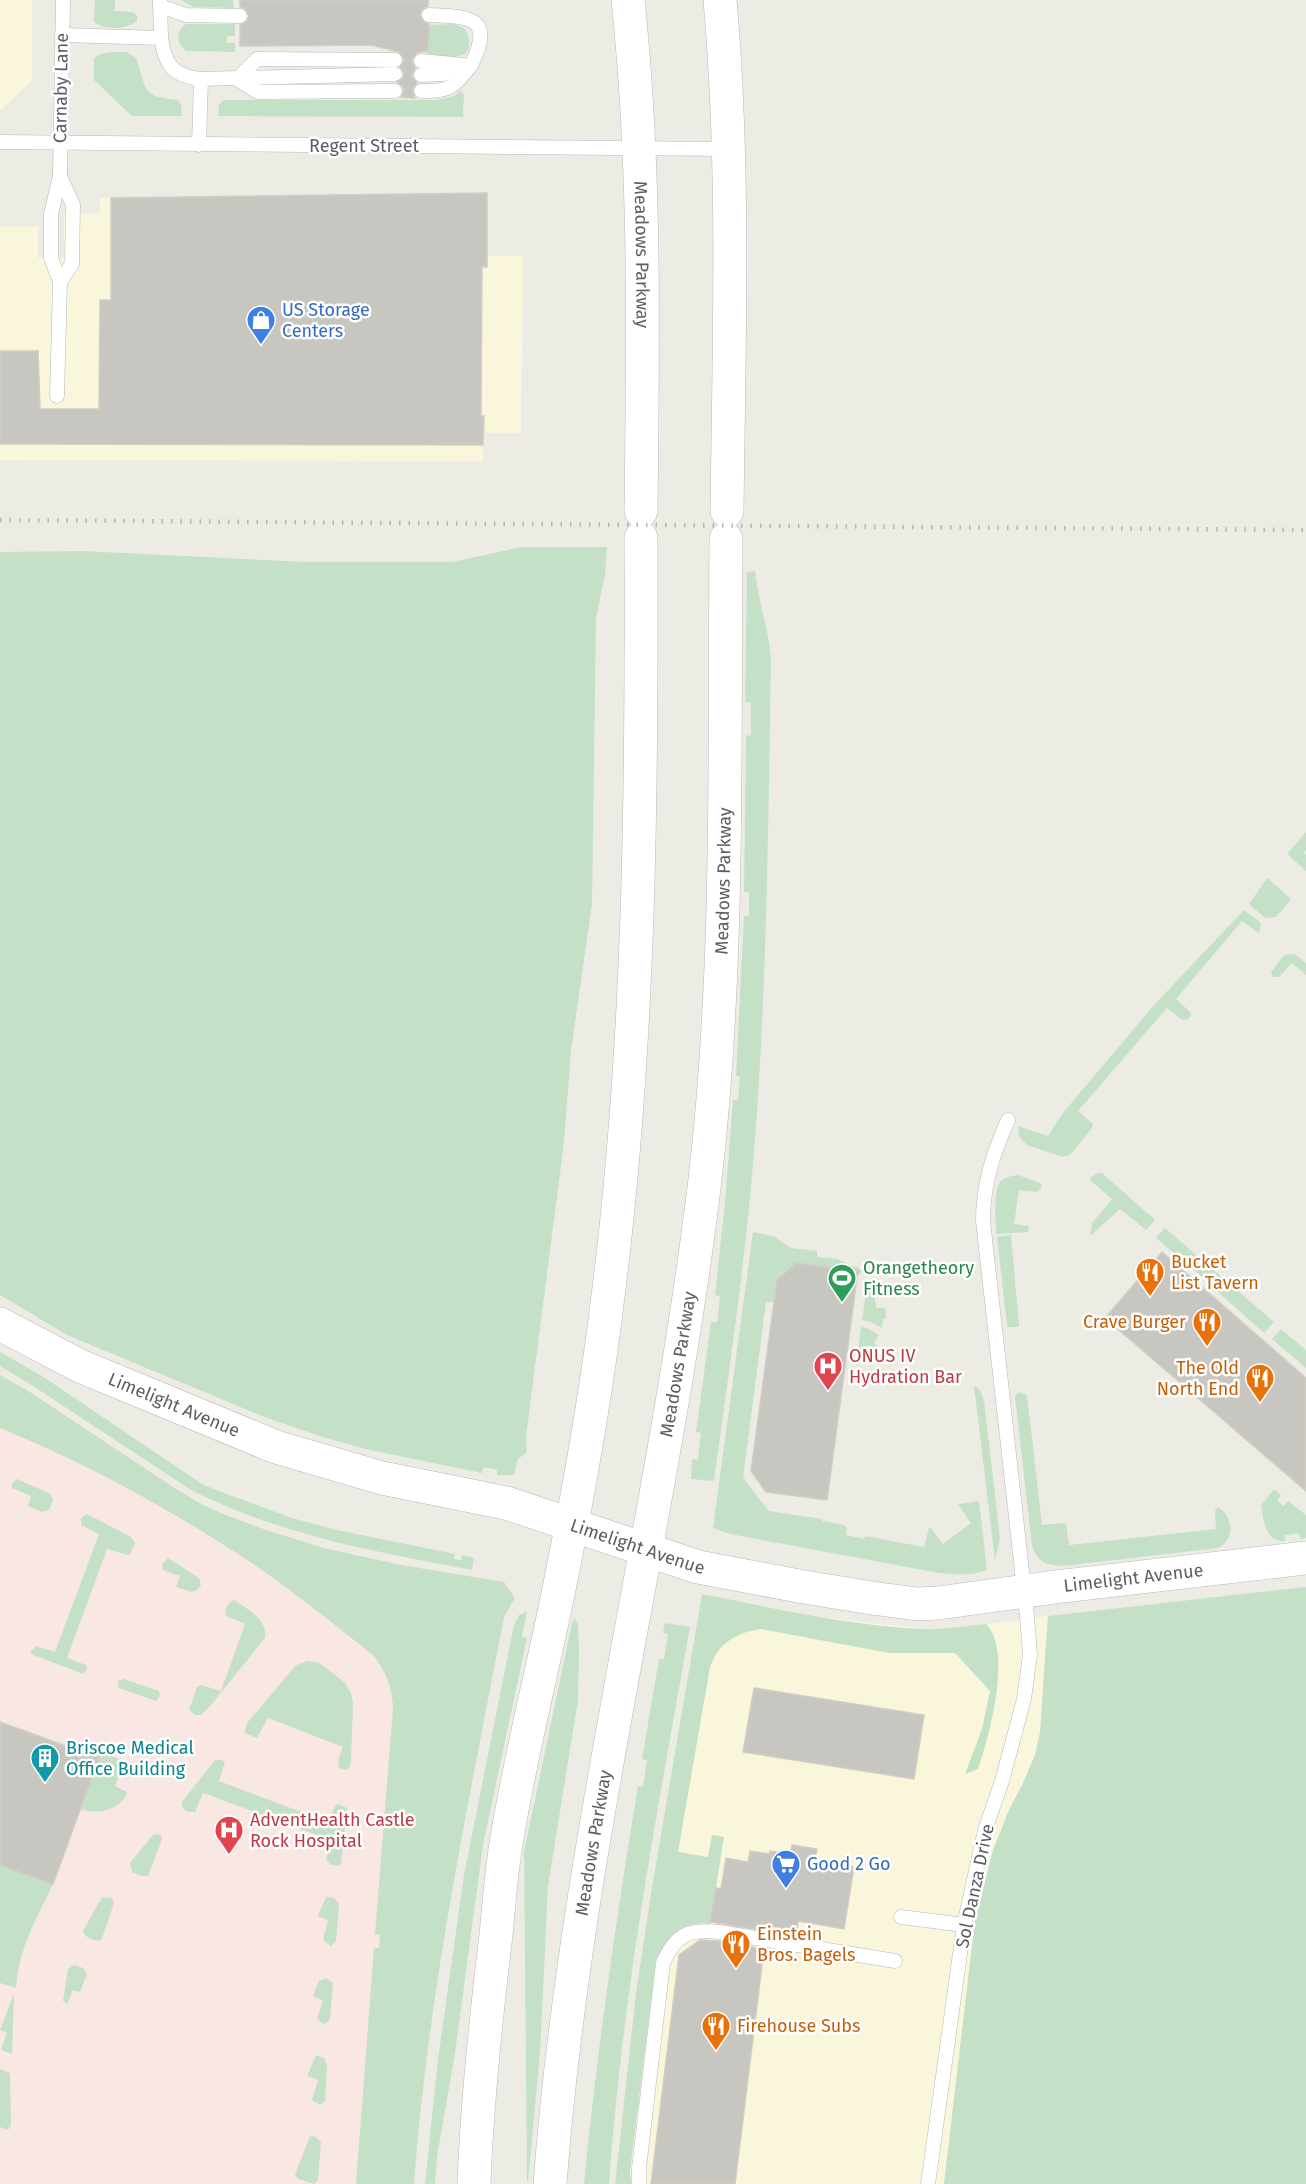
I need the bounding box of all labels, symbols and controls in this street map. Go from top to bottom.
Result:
street label: Carnaby Lane [49,33,73,143]
street label: Regent Street [309,135,419,157]
street label: Meadows Parkway [629,181,654,328]
place label: US Storage Centers [282,299,370,342]
shop icon: US Storage Centers [245,304,277,346]
street label: Meadows Parkway [711,807,736,955]
place label: Bucket List Tavern [1171,1251,1259,1294]
restaurant icon: Bucket List Tavern [1134,1256,1166,1298]
place label: Orangetheory Fitness [863,1257,974,1300]
sports icon: Orangetheory Fitness [826,1262,858,1304]
street label: Meadows Parkway [655,1290,701,1439]
restaurant icon: Crave Burger [1191,1306,1223,1348]
place label: Crave Burger [1083,1311,1186,1333]
place label: ONUS IV Hydration Bar [849,1345,962,1388]
hospital icon: ONUS IV Hydration Bar [812,1350,844,1392]
place label: The Old North End [1157,1357,1239,1400]
restaurant icon: The Old North End [1244,1362,1276,1404]
street label: Limelight Avenue [105,1368,243,1442]
street label: Limelight Avenue [567,1514,707,1579]
street label: Limelight Avenue [1062,1559,1205,1597]
place label: Briscoe Medical Office Building [66,1737,194,1780]
building icon: Briscoe Medical Office Building [29,1742,61,1784]
street label: Meadows Parkway [571,1768,617,1917]
place label: AdventHealth Castle Rock Hospital [250,1809,415,1852]
hospital icon: AdventHealth Castle Rock Hospital [213,1814,245,1856]
street label: Sol Danza Drive [951,1822,999,1950]
supermarket icon: Good 2 Go [770,1848,802,1890]
place label: Good 2 Go [807,1853,890,1875]
place label: Einstein Bros. Bagels [757,1923,855,1966]
restaurant icon: Einstein Bros. Bagels [720,1928,752,1970]
restaurant icon: Firehouse Subs [700,2010,732,2052]
place label: Firehouse Subs [737,2015,860,2037]

